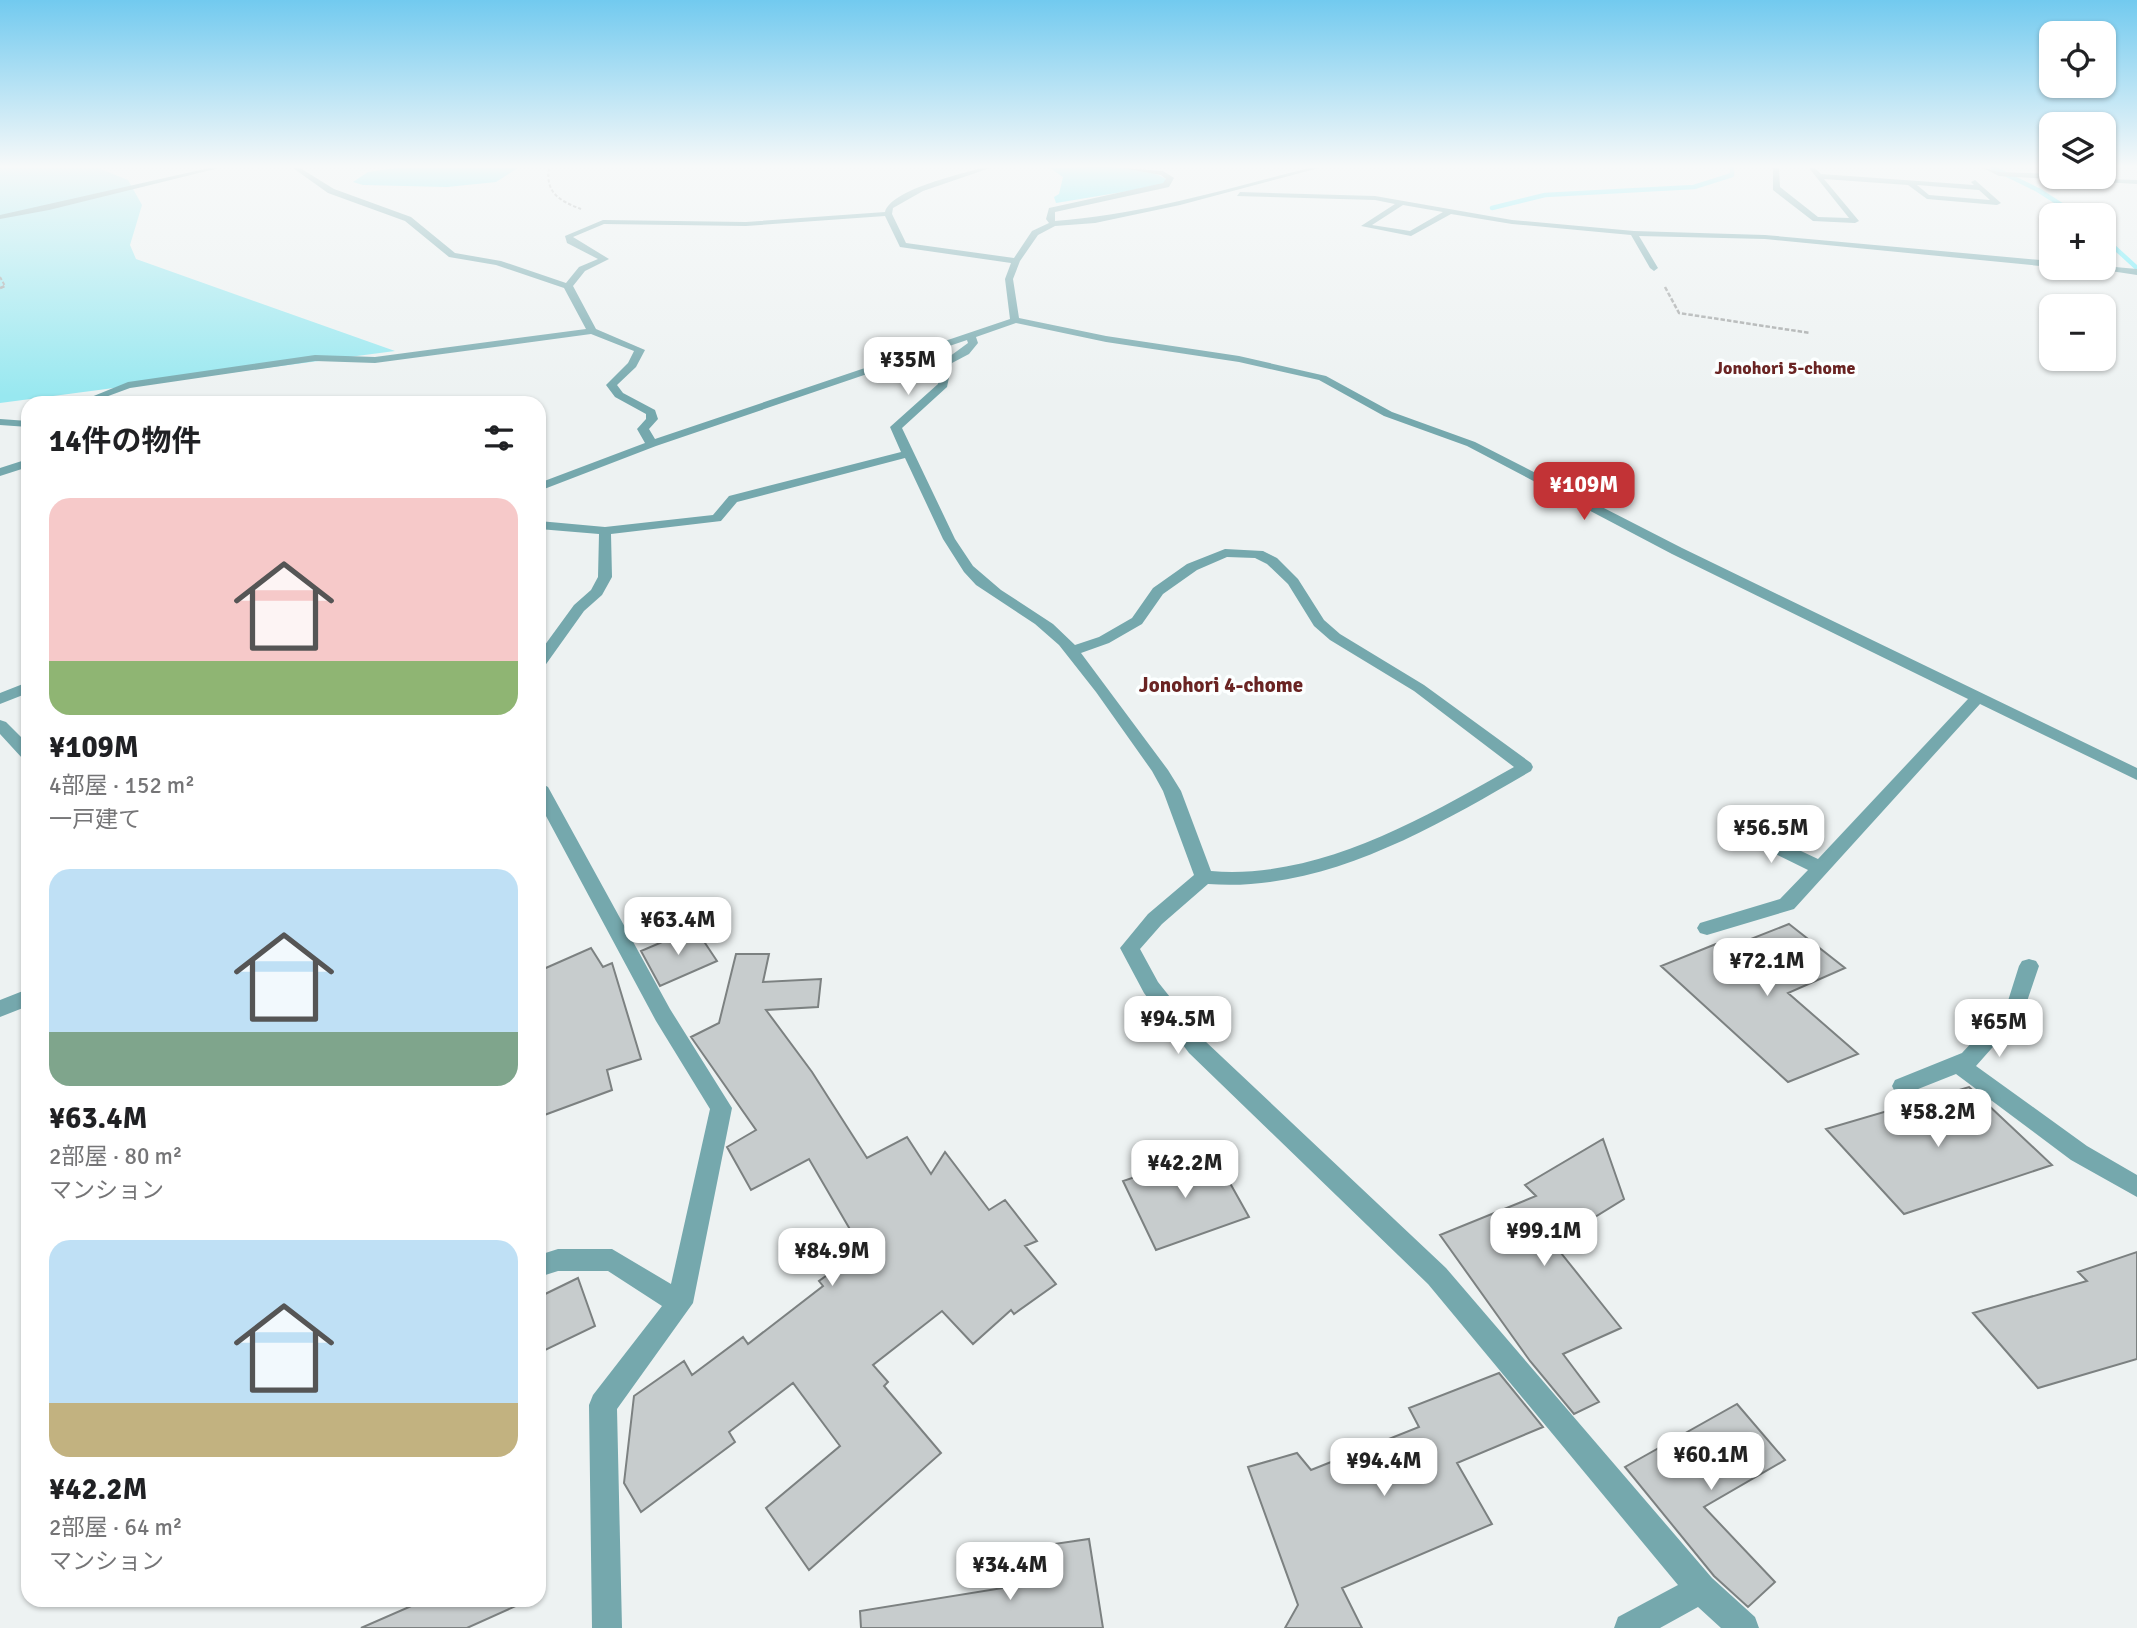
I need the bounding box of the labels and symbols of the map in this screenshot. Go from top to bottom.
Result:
pin: ¥35M [867,338,949,397]
district label: Jonohori 5-chome [1715,357,1855,379]
pin: ¥109M [1535,462,1633,522]
district label: Jonohori 4-chome [1139,672,1303,698]
pin: ¥56.5M [1714,806,1828,865]
pin: ¥63.4M [621,898,735,957]
pin: ¥72.1M [1710,939,1824,998]
pin: ¥94.5M [1121,996,1235,1056]
pin: ¥65M [1958,1000,2040,1059]
pin: ¥58.2M [1881,1090,1995,1149]
pin: ¥42.2M [1128,1140,1242,1200]
pin: ¥99.1M [1487,1208,1601,1268]
pin: ¥84.9M [775,1228,889,1288]
pin: ¥60.1M [1654,1432,1768,1492]
pin: ¥94.4M [1327,1438,1441,1498]
pin: ¥34.4M [953,1542,1067,1602]

